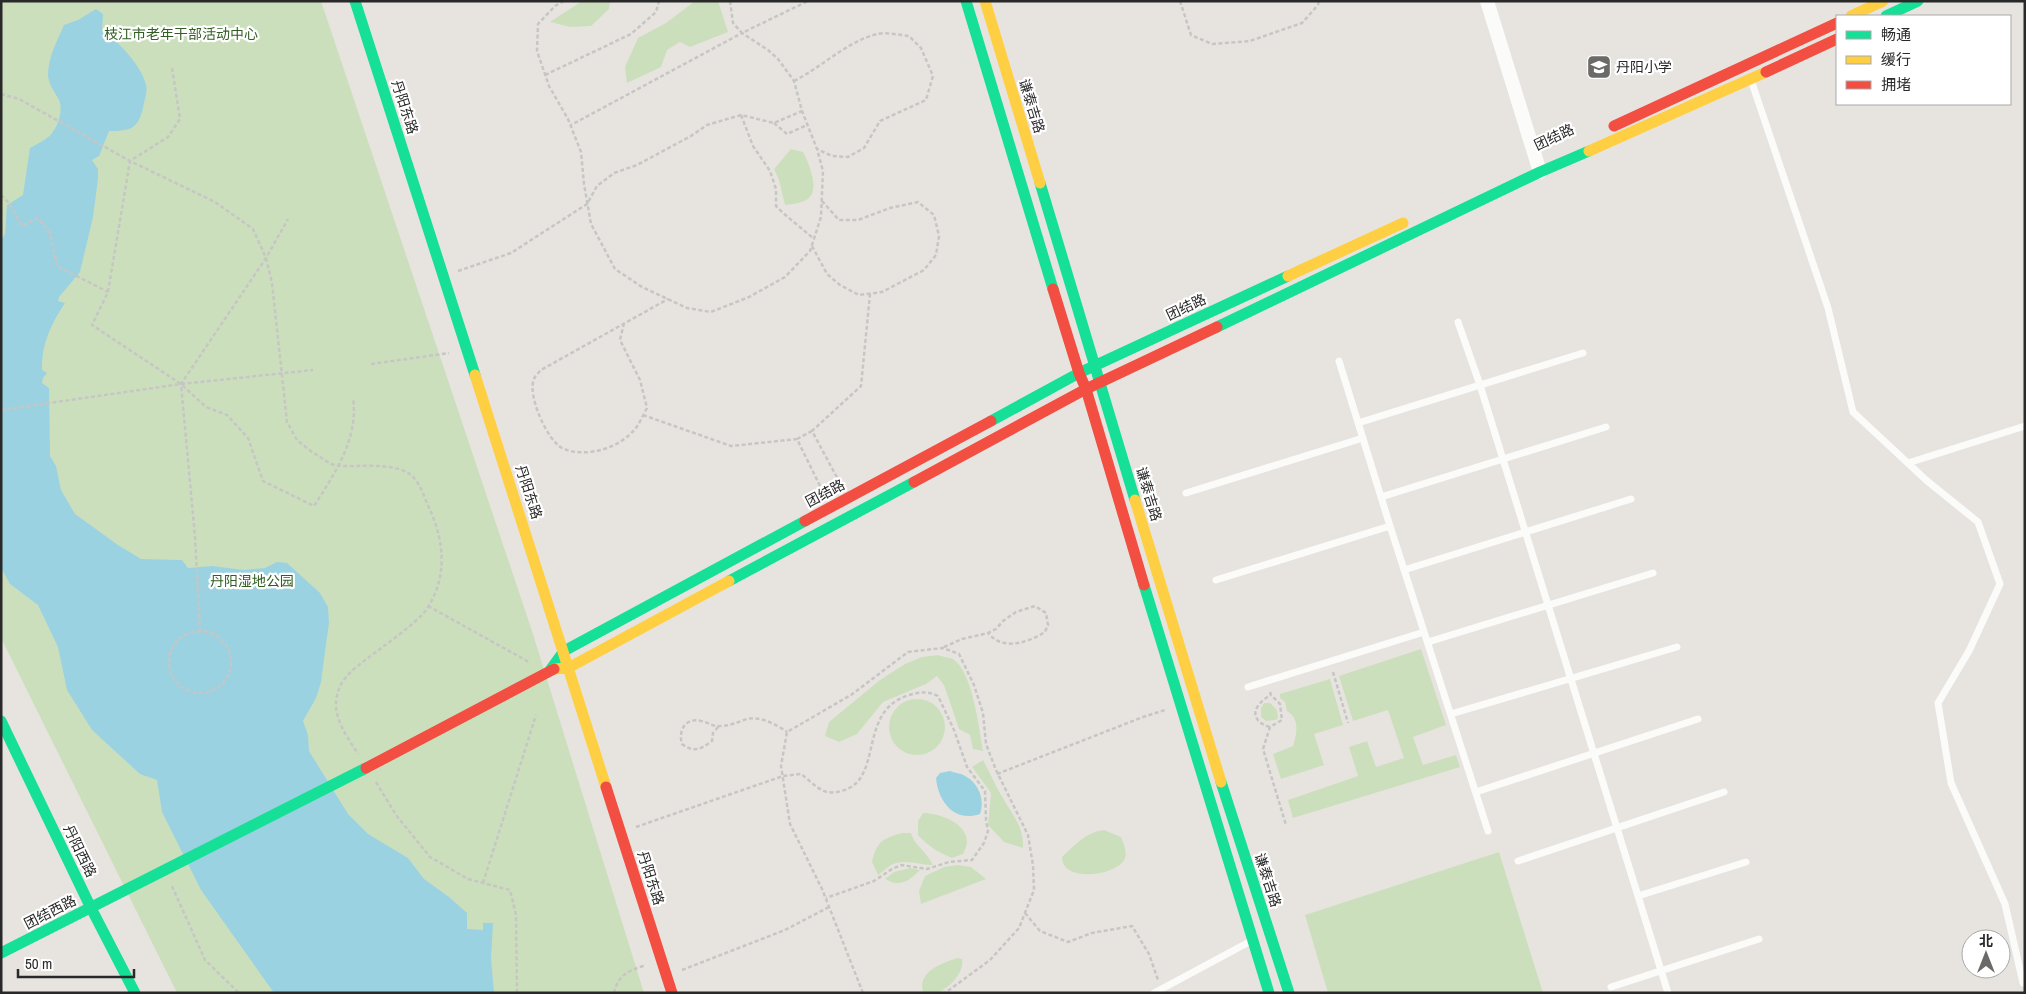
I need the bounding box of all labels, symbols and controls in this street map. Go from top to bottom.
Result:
legend [1836,15,2011,105]
text: 畅通 [1881,24,1911,45]
park label: 枝江市老年干部活动中心 [104,25,258,43]
text: 缓行 [1881,49,1911,70]
school or university icon: 丹阳小学 [1586,54,1612,80]
place label: 丹阳小学 [1616,58,1672,76]
text: 拥堵 [1881,74,1911,95]
street label: 谦泰吉路 [1015,77,1049,135]
street label: 丹阳东路 [388,78,422,136]
street label: 团结路 [1531,120,1577,154]
street label: 团结路 [1163,290,1209,324]
street label: 丹阳东路 [512,463,546,521]
street label: 谦泰吉路 [1132,465,1166,523]
street label: 团结路 [802,475,848,511]
park label: 丹阳湿地公园 [210,572,294,590]
street label: 丹阳西路 [60,822,100,880]
street label: 丹阳东路 [634,849,668,907]
street label: 谦泰吉路 [1251,851,1285,909]
street label: 团结西路 [21,891,79,933]
north arrow [1961,929,2011,979]
text: 北 [1979,932,1993,950]
scale bar [18,946,134,978]
text: 50 m [25,953,52,974]

